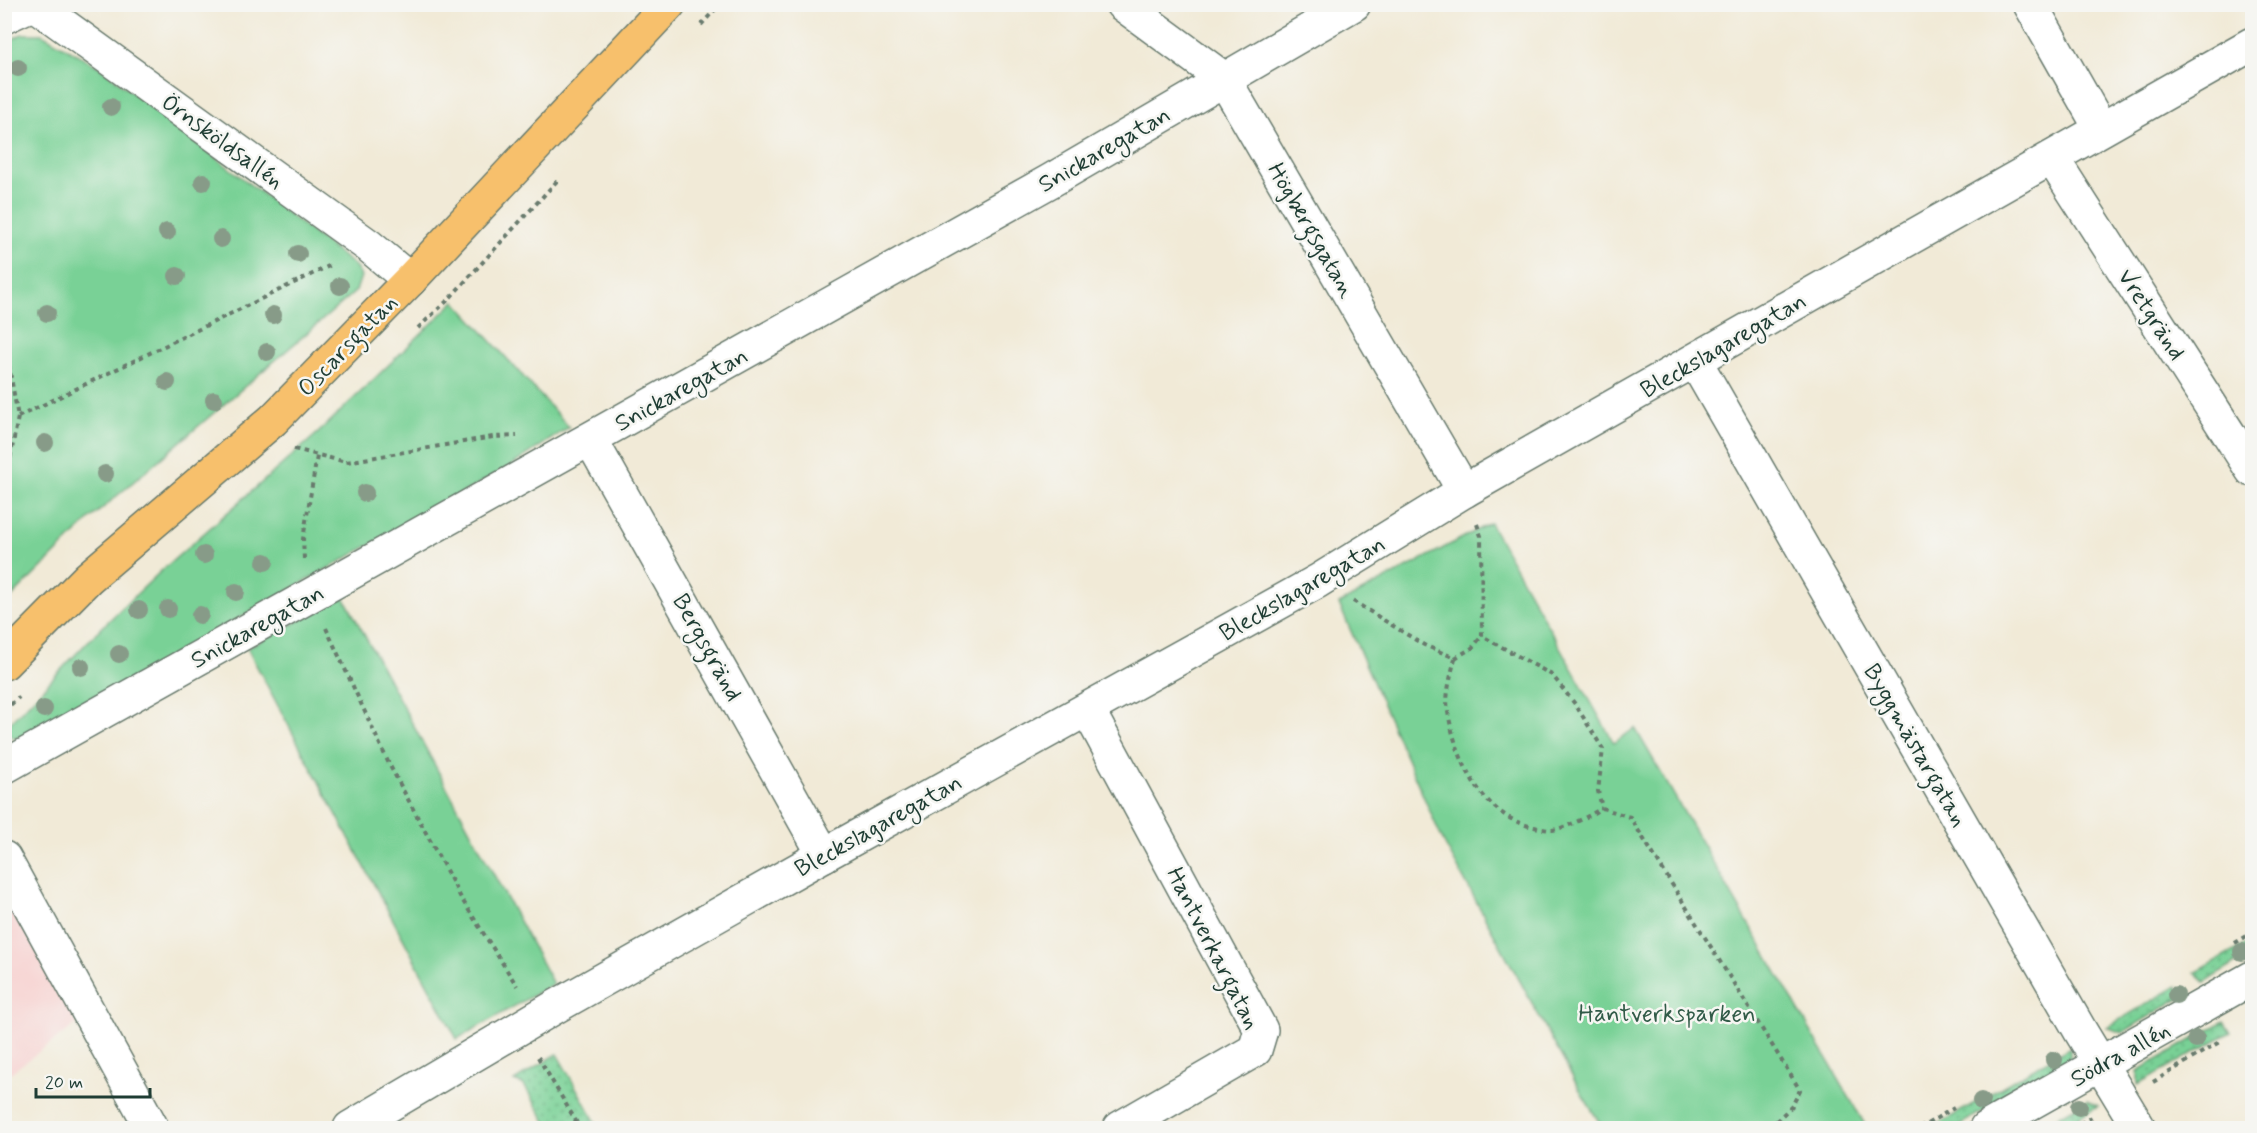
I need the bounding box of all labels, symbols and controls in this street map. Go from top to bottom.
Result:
street label: Örnsköldsallén [155,87,289,197]
street label: Snickaregatan [1033,100,1177,202]
street label: Högbergsgatan [1257,158,1362,306]
street label: Vretgränd [2110,263,2192,366]
street label: Bleckslagaregatan [1635,286,1813,408]
street label: Oscarsgatan [291,288,407,406]
street label: Snickaregatan [610,341,755,441]
street label: Bleckslagaregatan [1214,529,1392,651]
street label: Snickaregatan [186,578,331,678]
street label: Bergsgränd [662,588,749,708]
street label: Byggmästargatan [1853,659,1974,834]
street label: Bleckslagaregatan [790,768,969,887]
street label: Hantverkargatan [1156,862,1267,1036]
park label: Hantverksparken [1578,999,1756,1030]
street label: Södra allén [2065,1015,2176,1095]
scale bar [36,1061,150,1099]
text: 20 m [45,1071,83,1095]

